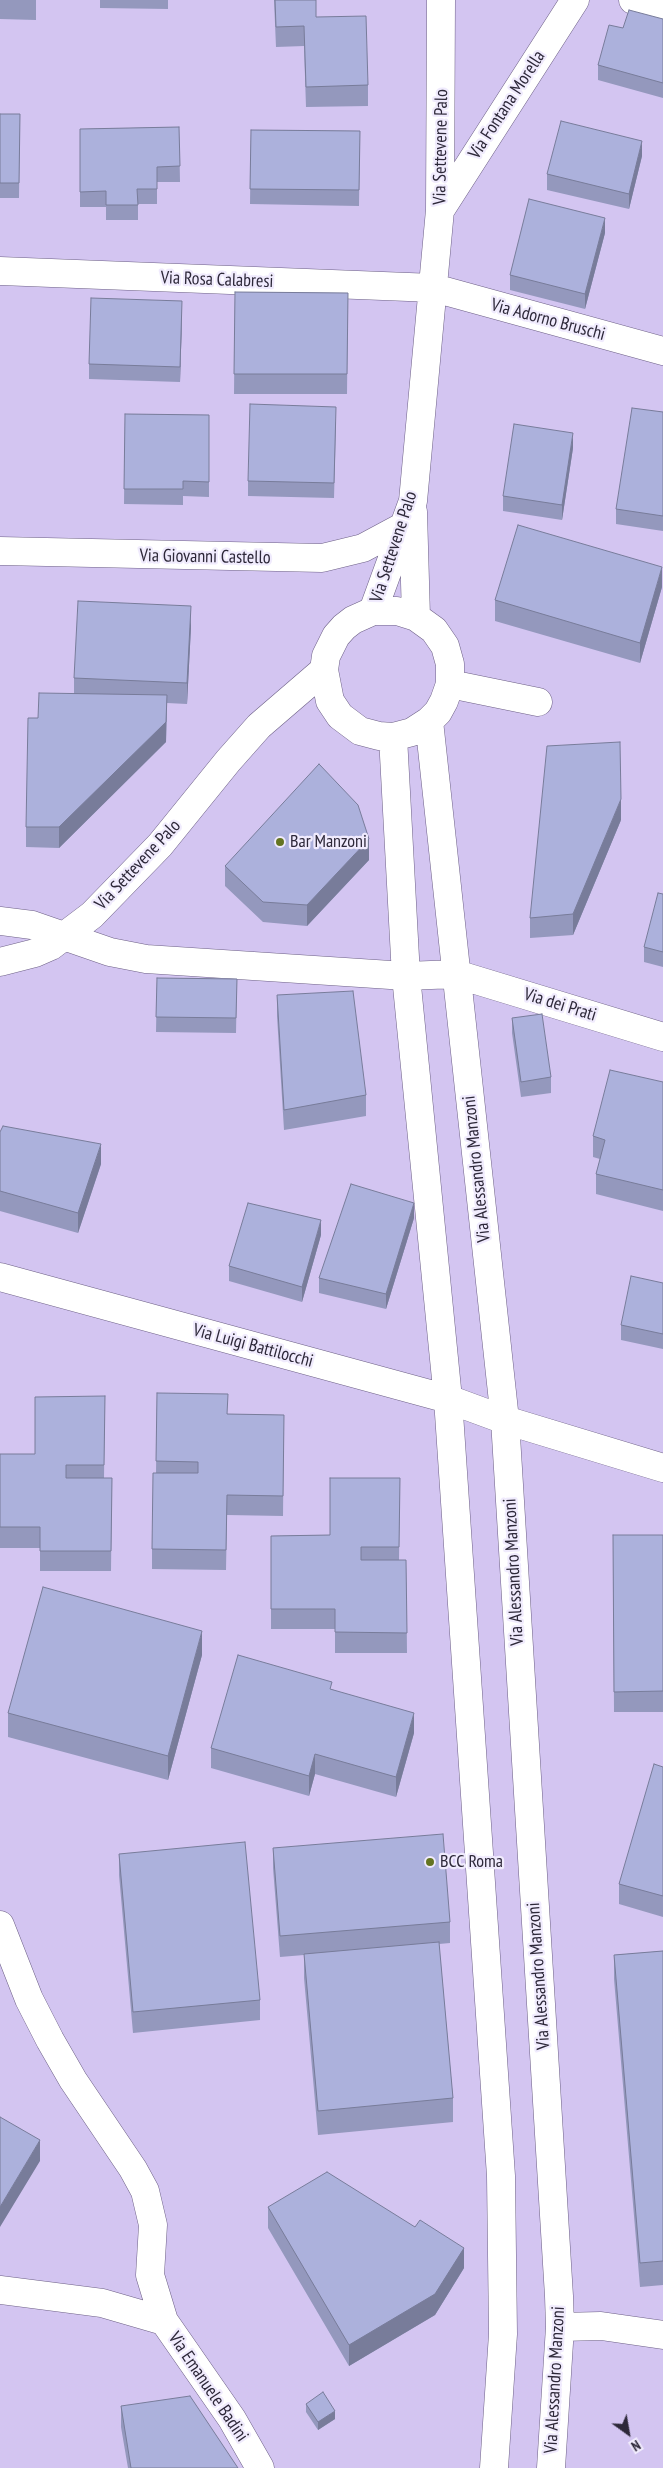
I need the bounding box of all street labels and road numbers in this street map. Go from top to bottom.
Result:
street label: Via Fontana Morella [464,47,550,163]
street label: Via Settevene Palo [429,89,453,205]
street label: Via Rosa Calabresi [160,267,274,293]
street label: Via Adorno Bruschi [489,294,607,346]
street label: Via Settevene Palo [366,489,422,605]
street label: Via Giovanni Castello [139,545,271,569]
street label: Via Settevene Palo [91,815,185,915]
street label: Via dei Prati [521,984,599,1026]
street label: Via Alessandro Manzoni [459,1095,495,1243]
street label: Via Luigi Battilocchi [191,1320,315,1372]
street label: Via Alessandro Manzoni [499,1498,529,1646]
street label: Via Alessandro Manzoni [523,1902,555,2050]
street label: Via Alessandro Manzoni [540,2306,570,2454]
street label: Via Emanuele Badini [163,2328,253,2446]

